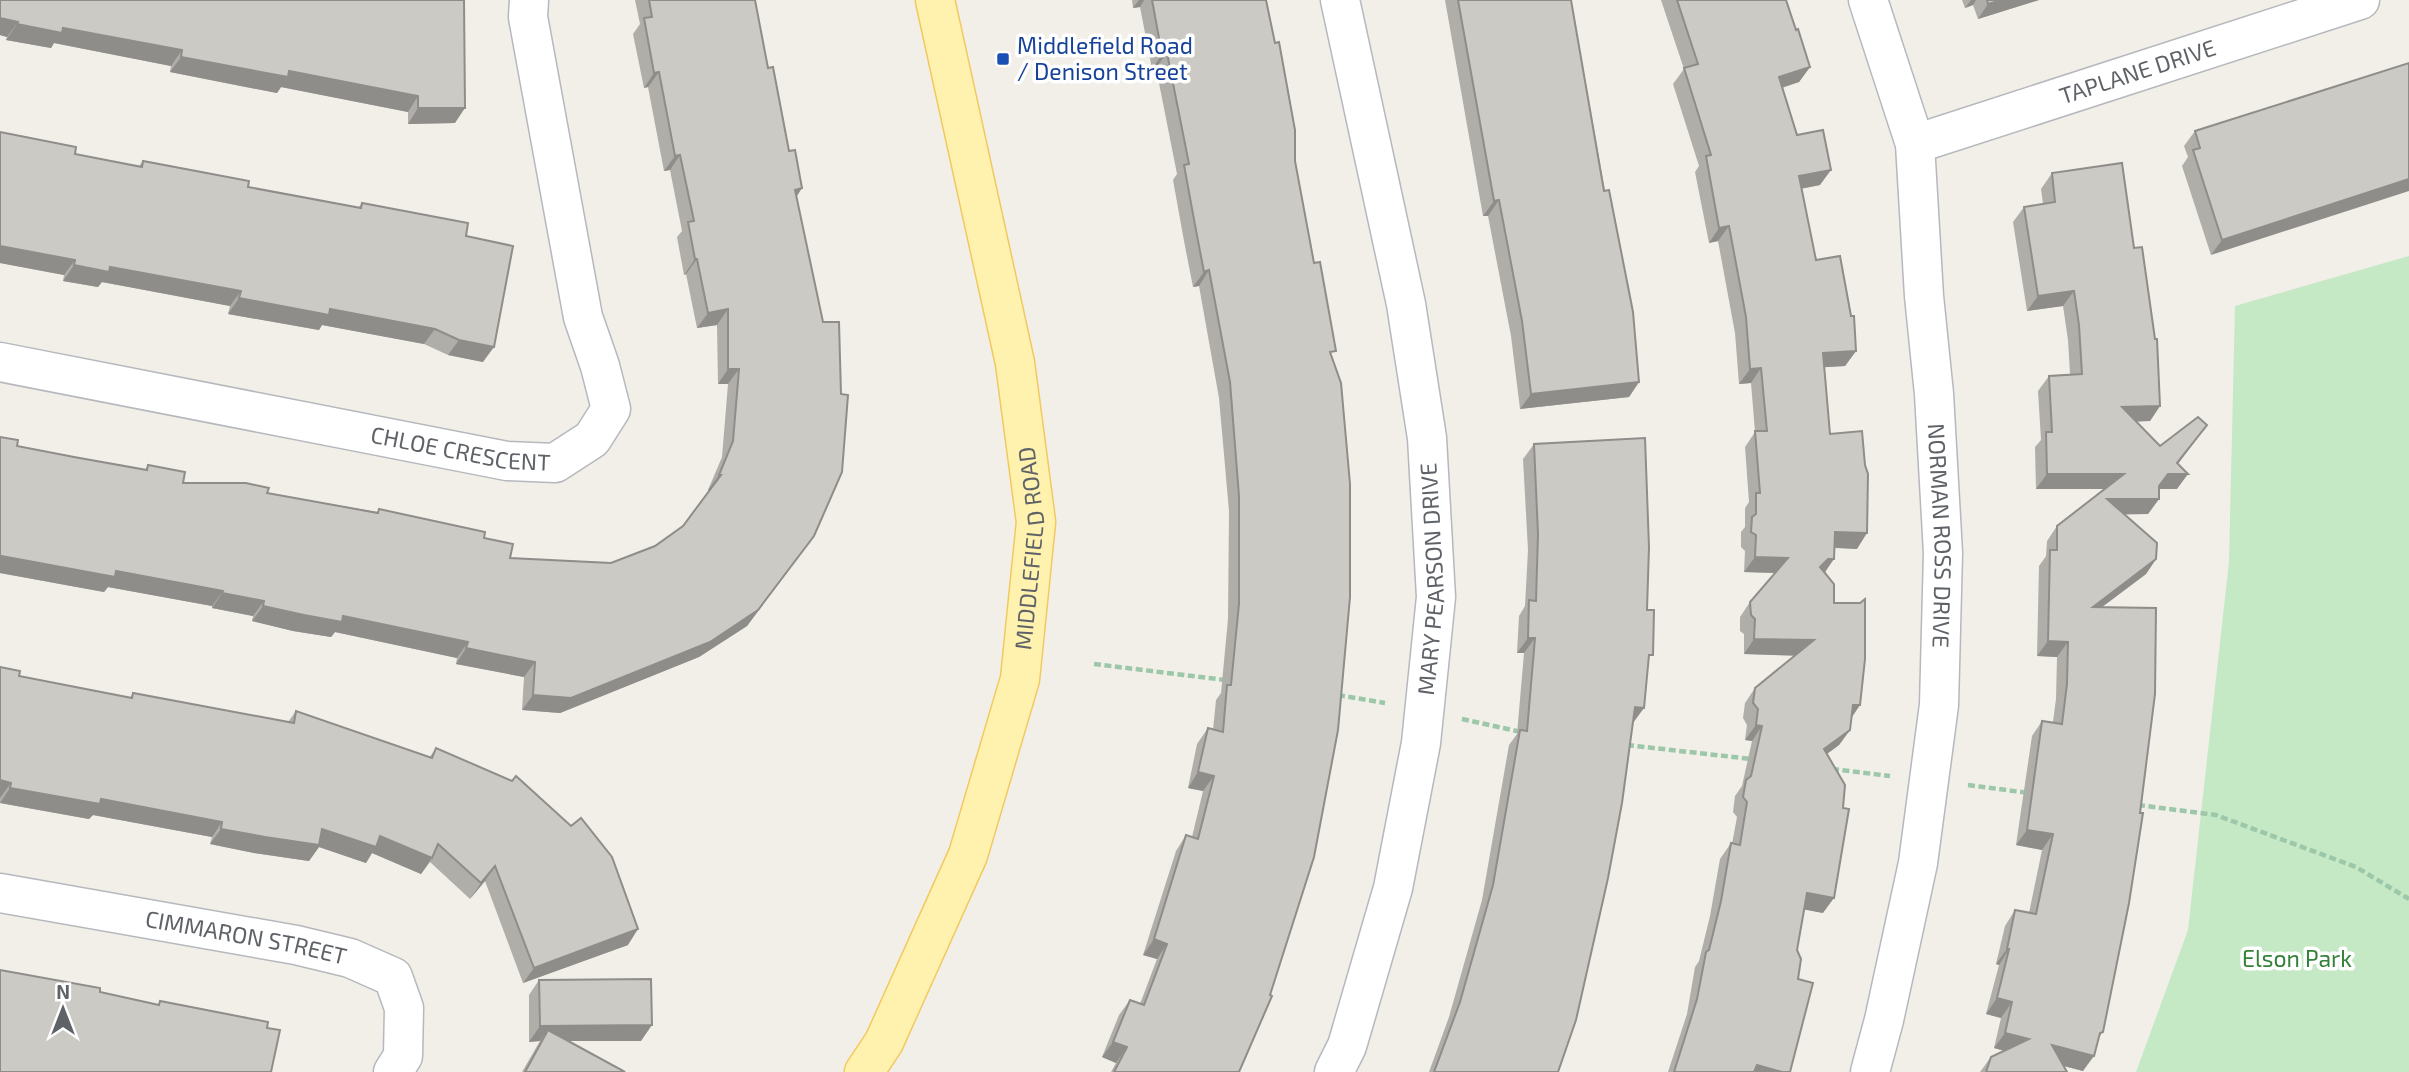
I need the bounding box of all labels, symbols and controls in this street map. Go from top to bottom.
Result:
place label: Middlefield Road / Denison Street [1017,31,1193,85]
street label: TAPLANE DRIVE [2056,33,2219,109]
marker: Middlefield Road / Denison Street [995,51,1011,67]
street label: CHLOE CRESCENT [368,420,551,476]
street label: NORMAN ROSS DRIVE [1923,423,1958,648]
street label: MIDDLEFIELD ROAD [1008,445,1049,651]
street label: MARY PEARSON DRIVE [1411,462,1449,696]
street label: CIMMARON STREET [143,904,350,970]
park label: Elson Park [2242,944,2352,972]
north arrow [28,974,98,1044]
text: N [56,980,70,1003]

